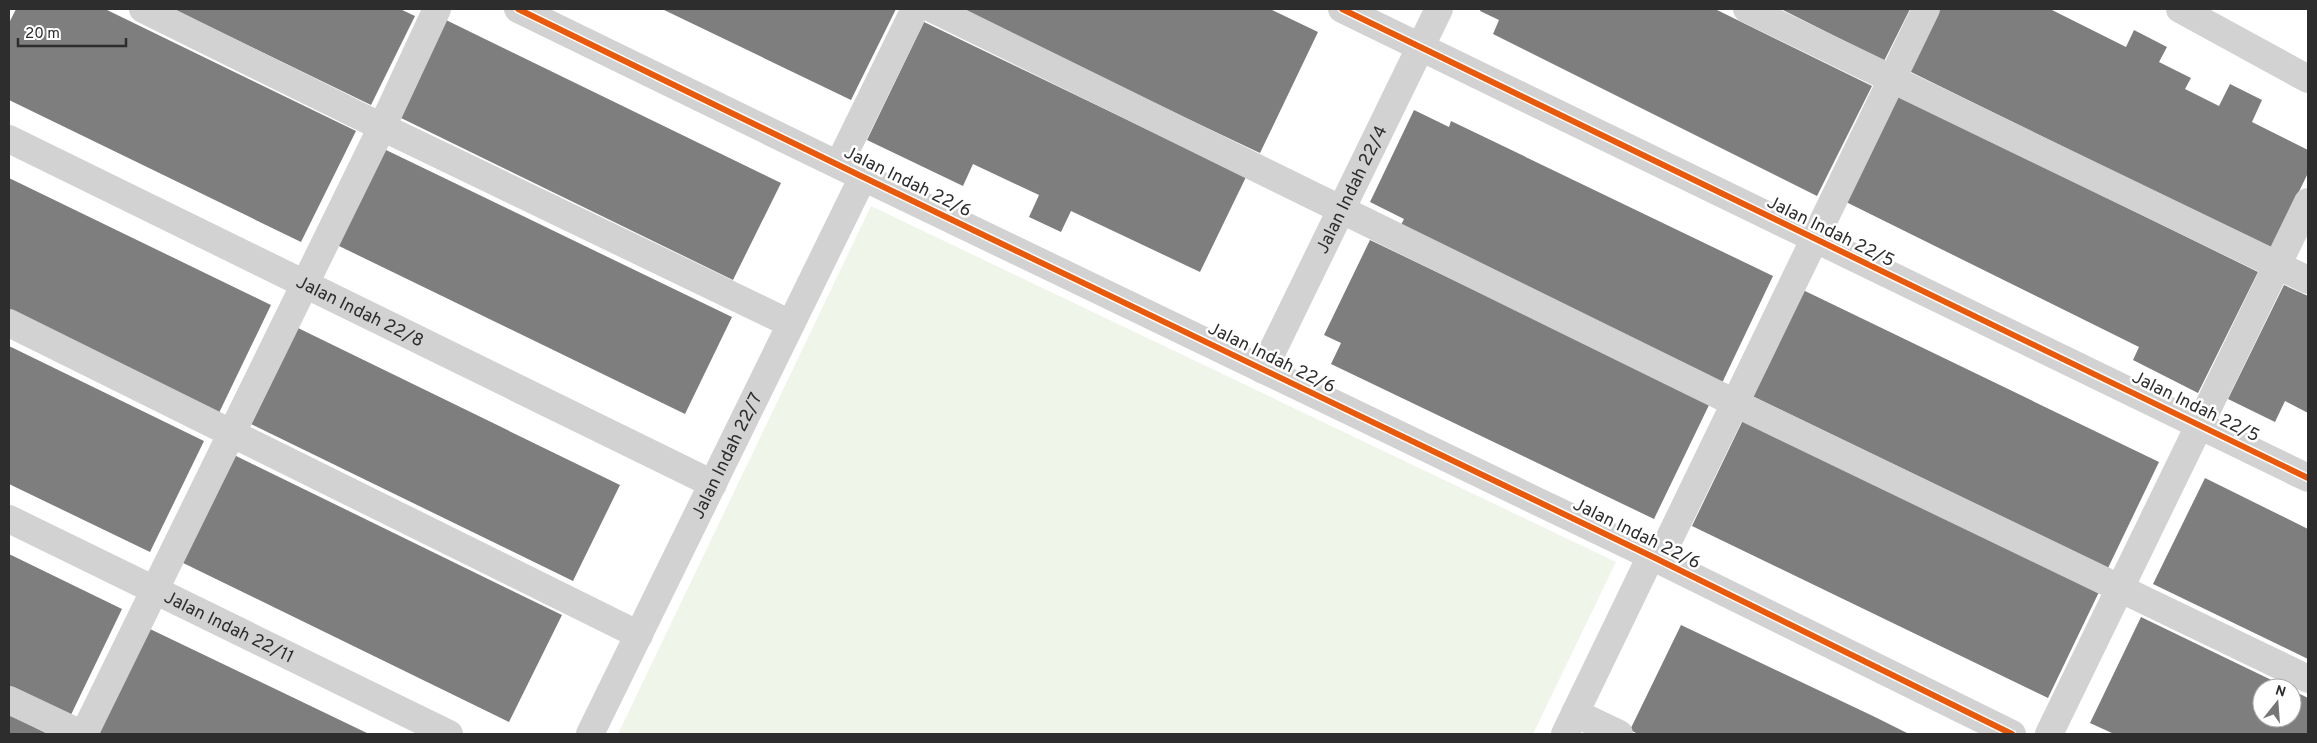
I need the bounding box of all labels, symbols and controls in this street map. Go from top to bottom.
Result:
scale bar [18,15,125,47]
text: 20 m [25,25,60,44]
street label: Jalan Indah 22/4 [1312,122,1393,258]
street label: Jalan Indah 22/6 [840,142,975,223]
street label: Jalan Indah 22/5 [1763,191,1898,273]
street label: Jalan Indah 22/8 [292,271,427,353]
street label: Jalan Indah 22/6 [1204,318,1339,399]
street label: Jalan Indah 22/5 [2128,366,2263,448]
street label: Jalan Indah 22/7 [687,389,769,523]
street label: Jalan Indah 22/6 [1569,494,1704,575]
street label: Jalan Indah 22/11 [160,586,297,669]
north arrow [2252,678,2302,728]
text: N [2273,682,2288,702]

